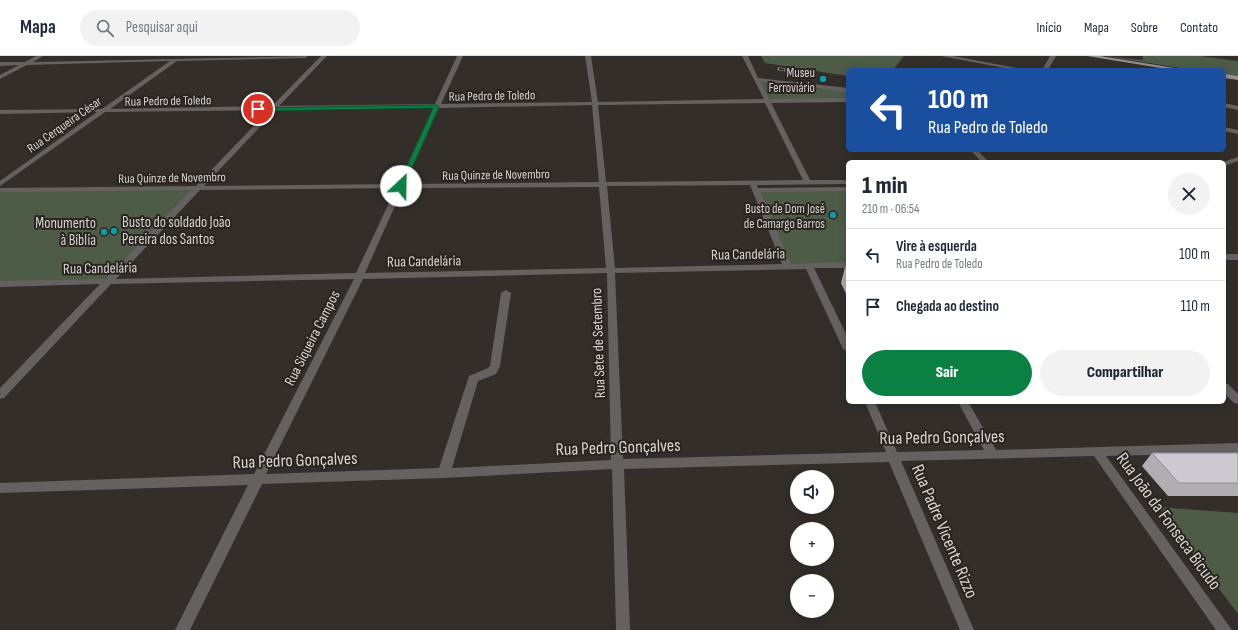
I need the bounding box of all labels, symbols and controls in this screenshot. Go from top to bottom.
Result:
search box [80,10,360,46]
text: Mapa [20,16,56,39]
icon: search [94,17,116,39]
text: Pesquisar aqui [126,18,198,37]
text: Início [1036,19,1062,36]
text: Mapa [1084,19,1109,36]
text: Sobre [1131,19,1158,36]
text: Contato [1180,19,1218,36]
place label: Museu Ferroviário [768,65,815,96]
marker: Museu Ferroviário [818,74,828,84]
text: 100 m [928,83,989,116]
icon: left [862,84,914,136]
street label: Rua Pedro de Toledo [449,87,535,105]
street label: Rua Pedro de Toledo [125,92,211,110]
pin [241,92,275,126]
street label: Rua Cerqueira César [24,93,105,156]
icon: arrive [247,98,269,120]
text: Rua Pedro de Toledo [928,117,1048,138]
position arrow [380,165,422,207]
street label: Rua Quinze de Novembro [442,166,550,184]
street label: Rua Quinze de Novembro [118,169,226,187]
text: 1 min [862,171,908,200]
button: close [1168,173,1210,215]
place label: Busto de Dom José de Camargo Barros [744,201,825,232]
text: 210 m · 06:54 [862,201,920,217]
marker: Busto de Dom José de Camargo Barros [828,210,838,220]
place label: Busto do soldado João Pereira dos Santos [122,213,231,249]
place label: Monumento à Bíblia [35,214,96,250]
marker: Busto do soldado João Pereira dos Santos [109,226,119,236]
marker: Monumento à Bíblia [99,227,109,237]
text: Vire à esquerda [896,237,977,256]
street label: Rua Candelária [711,244,786,265]
icon: left [862,244,884,266]
text: 100 m [1179,245,1210,264]
street label: Rua Candelária [387,251,462,272]
text: Rua Pedro de Toledo [896,256,983,272]
street label: Rua Candelária [63,258,138,279]
street label: Rua Siqueira Campos [280,287,345,389]
street label: Rua Sete de Setembro [587,288,610,398]
icon: arrive [862,296,884,318]
text: Chegada ao destino [896,297,999,316]
text: 110 m [1181,297,1210,316]
button: Sair [862,350,1032,396]
button: Compartilhar [1040,350,1210,396]
street label: Rua Pedro Gonçalves [879,426,1005,449]
street label: Rua Pedro Gonçalves [555,435,681,460]
street label: Rua Pedro Gonçalves [232,448,358,473]
street label: Rua João da Fonseca Bicudo [1112,449,1225,594]
street label: Rua Padre Vicente Rizzo [907,461,982,601]
map controls [790,470,834,618]
button: sound [790,470,834,514]
button: + [790,522,834,566]
button: − [790,574,834,618]

